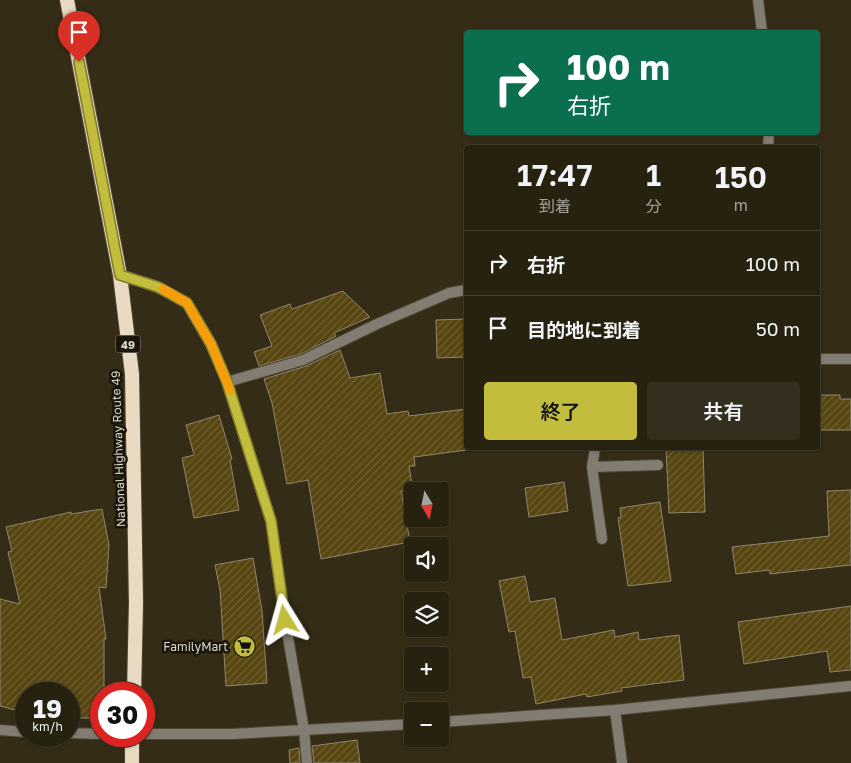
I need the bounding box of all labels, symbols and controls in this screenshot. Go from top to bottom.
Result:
pin [58,11,100,62]
icon: arrive [65,18,93,46]
text: 100 m [567,46,670,88]
icon: right [484,50,549,115]
text: 右折 [567,92,611,119]
text: 17:47 [517,157,593,193]
text: 1 [646,157,661,193]
text: 150 [715,159,767,195]
text: m [734,195,748,215]
text: 到着 [539,196,571,216]
text: 分 [646,196,662,216]
icon: right [484,249,512,277]
text: 100 m [746,252,800,275]
text: 右折 [527,253,565,276]
icon: arrive [484,314,512,342]
text: 50 m [756,317,800,340]
text: 目的地に到着 [527,318,641,341]
road number: 49 [116,336,140,352]
street label: National Highway Route 49 [108,371,128,527]
button: 終了 [484,382,637,440]
button: 共有 [647,382,800,440]
north arrow [404,482,449,528]
map controls [404,482,449,747]
button: sound [404,537,449,582]
button: layers [404,592,449,637]
position arrow [258,593,310,645]
supermarket icon: FamilyMart [232,634,256,658]
place label: FamilyMart [163,639,228,654]
button: + [404,647,449,692]
speed limit sign: 30 [90,682,155,747]
text: 19 [33,693,62,724]
button: − [404,702,449,747]
text: km/h [32,719,63,734]

